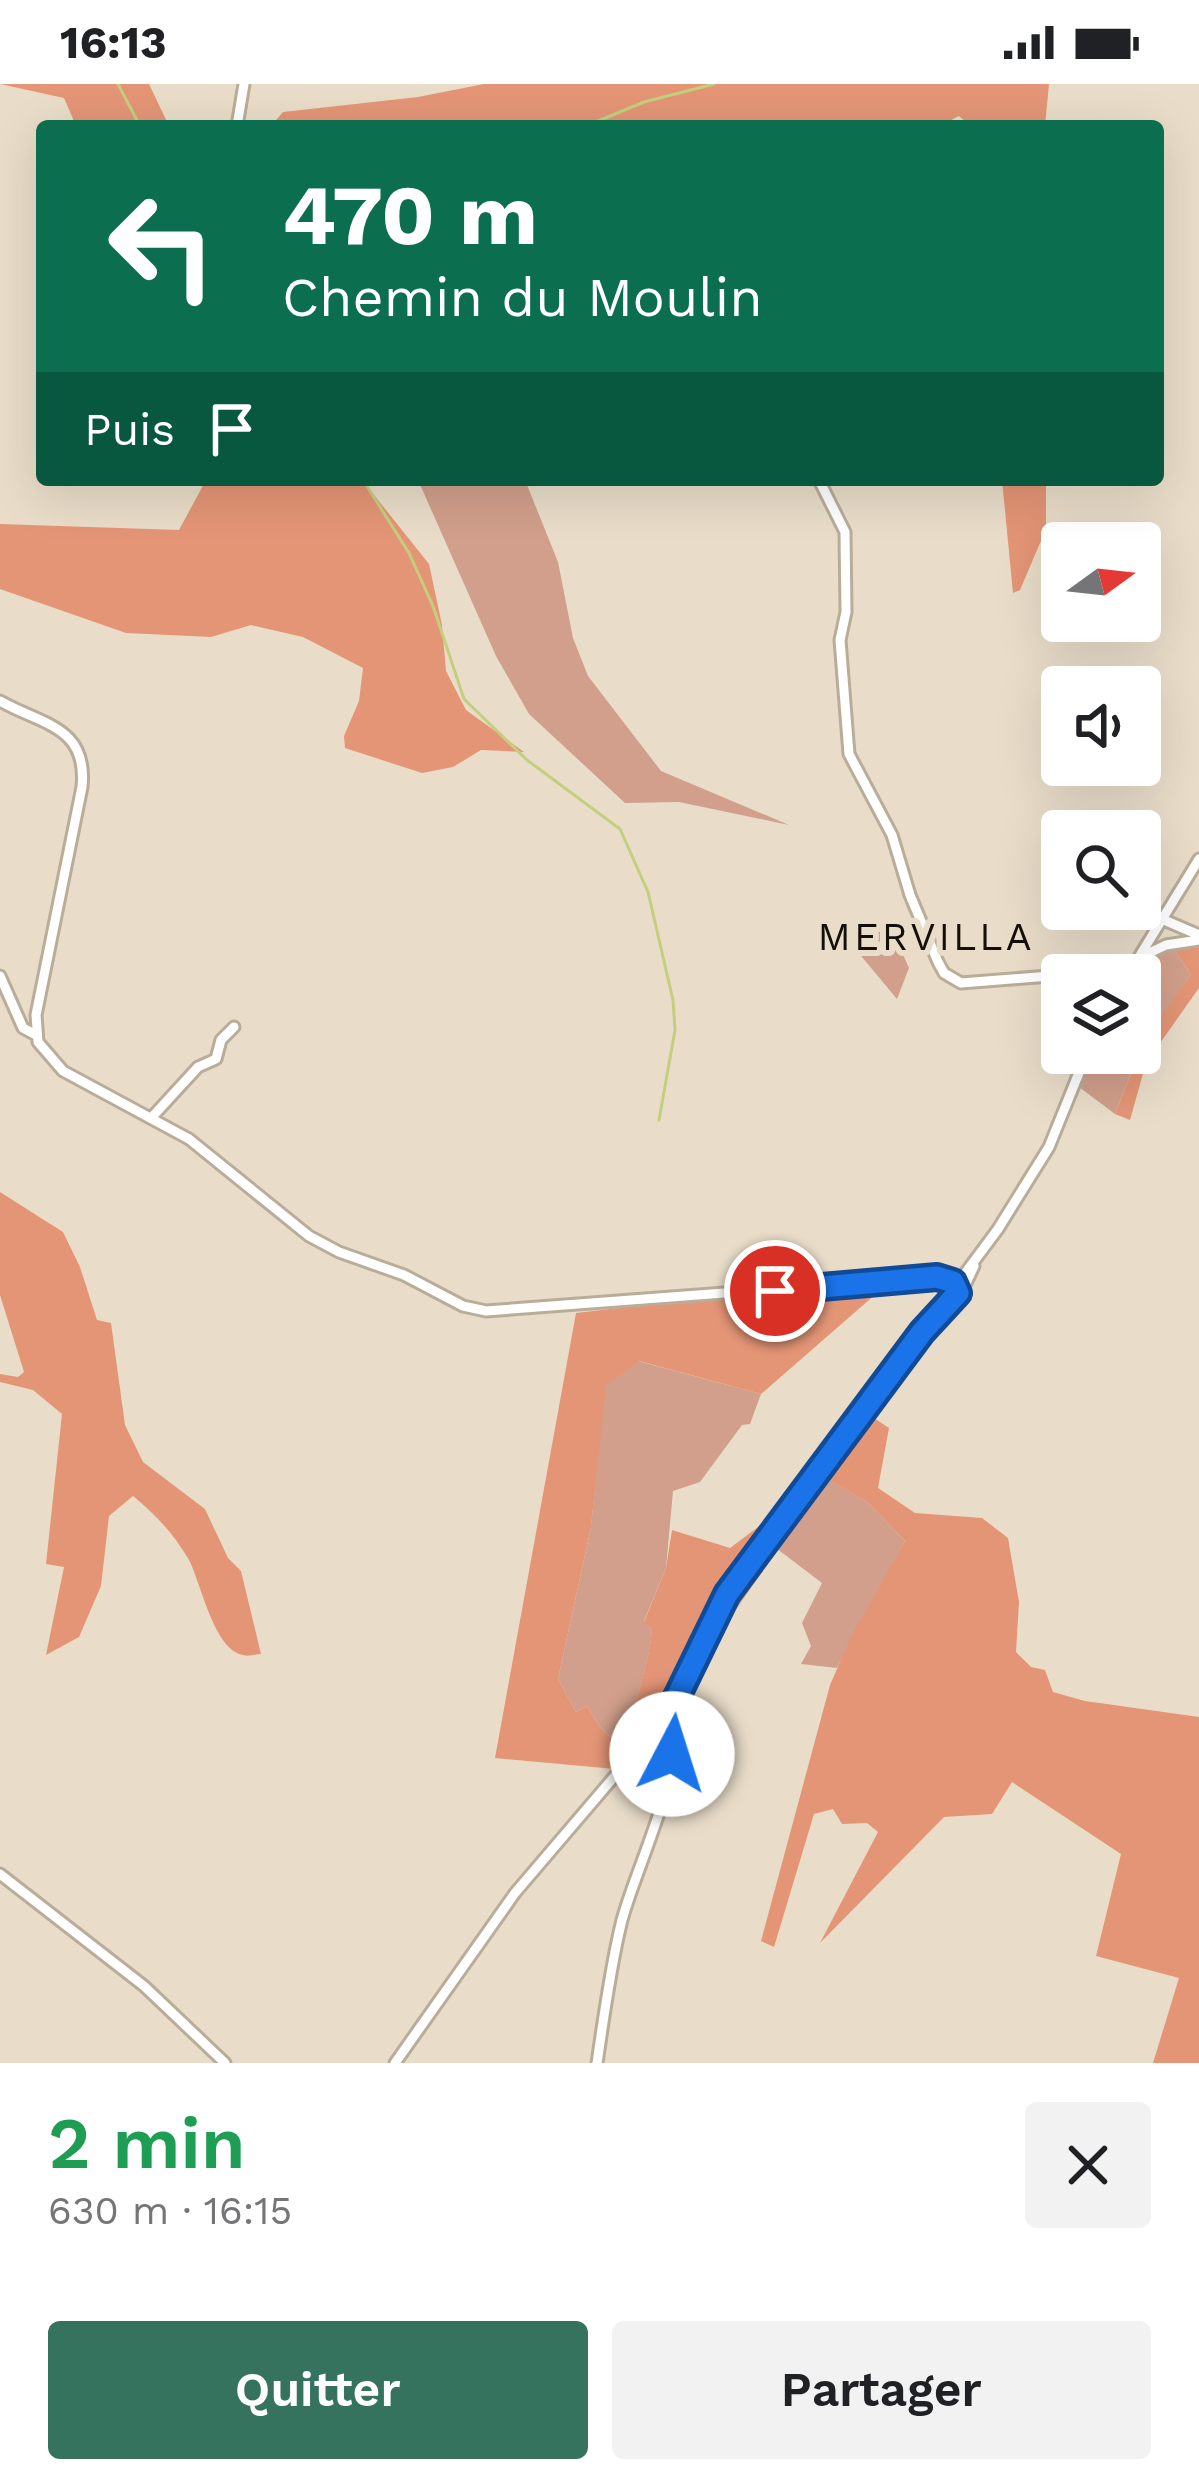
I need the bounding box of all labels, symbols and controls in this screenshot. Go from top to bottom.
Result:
text: 16:13 [60,16,167,69]
text: 470 m [282,166,538,264]
icon: left [84,168,240,324]
text: Chemin du Moulin [282,266,763,329]
icon: arrive [199,396,265,462]
text: Puis [84,403,175,456]
north arrow [1041,522,1161,642]
map controls [1041,522,1161,1074]
button: sound [1041,666,1161,786]
button: search [1041,810,1161,930]
district label: MERVILLA [818,914,1034,959]
button: layers [1041,954,1161,1074]
pin [724,1240,826,1342]
icon: arrive [742,1258,808,1324]
position arrow [609,1691,735,1817]
text: 2 min [48,2101,246,2185]
button: close [1025,2102,1151,2228]
text: 630 m · 16:15 [48,2188,292,2233]
button: Quitter [48,2321,588,2459]
button: Partager [612,2321,1151,2459]

